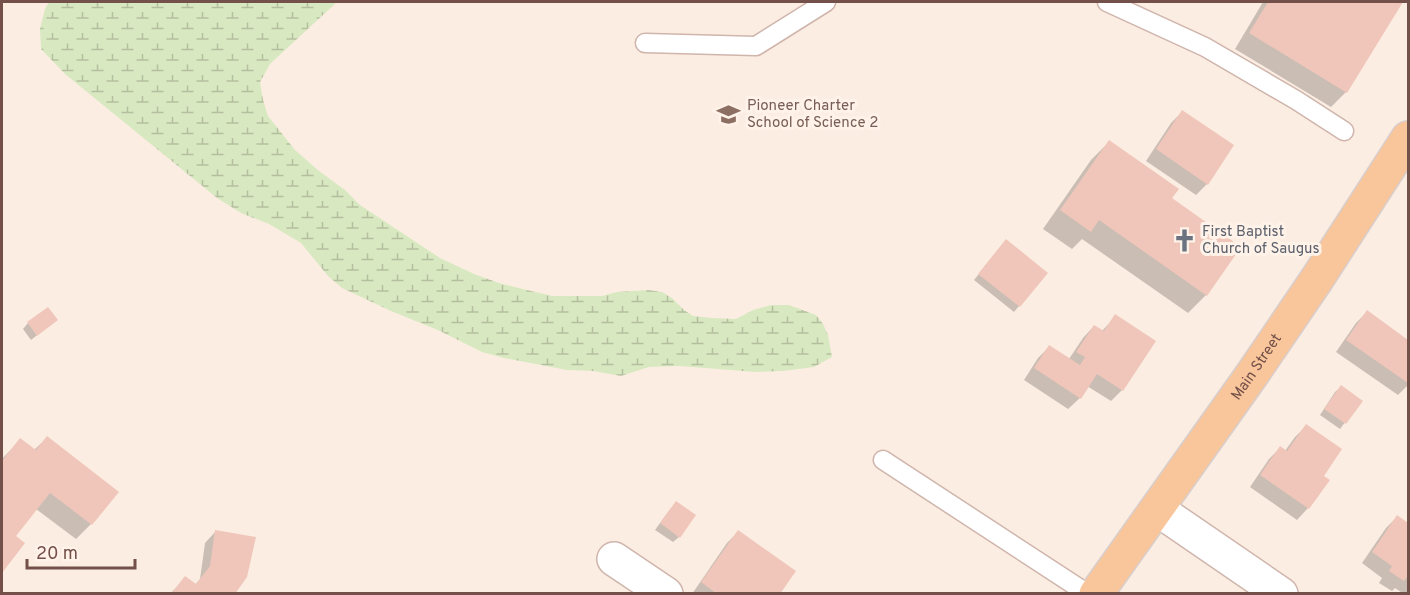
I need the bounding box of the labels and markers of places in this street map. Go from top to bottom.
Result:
place label: Pioneer Charter School of Science 2 [747,97,878,133]
school or university icon: Pioneer Charter School of Science 2 [716,102,742,128]
place label: First Baptist Church of Saugus [1202,223,1320,259]
church icon: First Baptist Church of Saugus [1171,228,1197,254]

